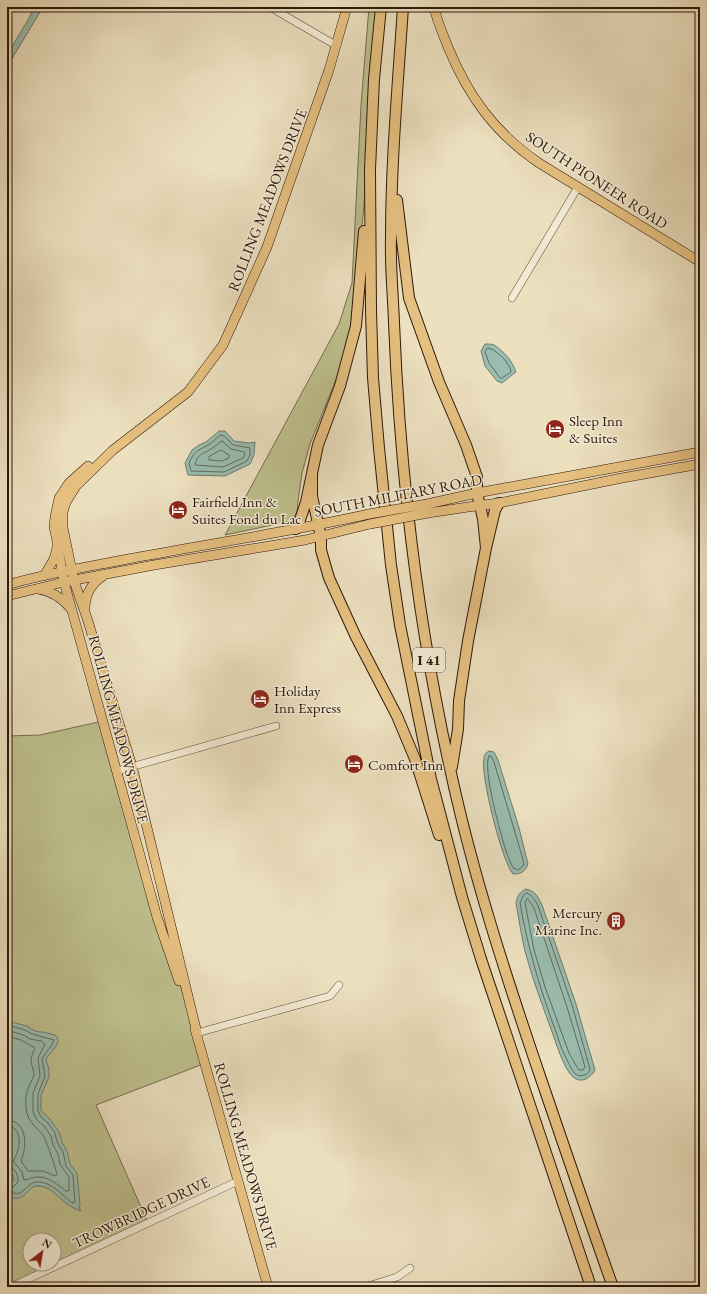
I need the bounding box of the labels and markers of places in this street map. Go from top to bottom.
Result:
place label: Sleep Inn & Suites [569,411,623,447]
hotel icon: Sleep Inn & Suites [544,418,566,440]
place label: Fairfield Inn & Suites Fond du Lac [192,492,301,528]
hotel icon: Fairfield Inn & Suites Fond du Lac [167,499,189,521]
place label: Holiday Inn Express [274,681,341,717]
hotel icon: Holiday Inn Express [249,688,271,710]
hotel icon: Comfort Inn [343,753,365,775]
place label: Comfort Inn [368,755,443,774]
place label: Mercury Marine Inc. [535,903,602,939]
building icon: Mercury Marine Inc. [605,910,627,932]

